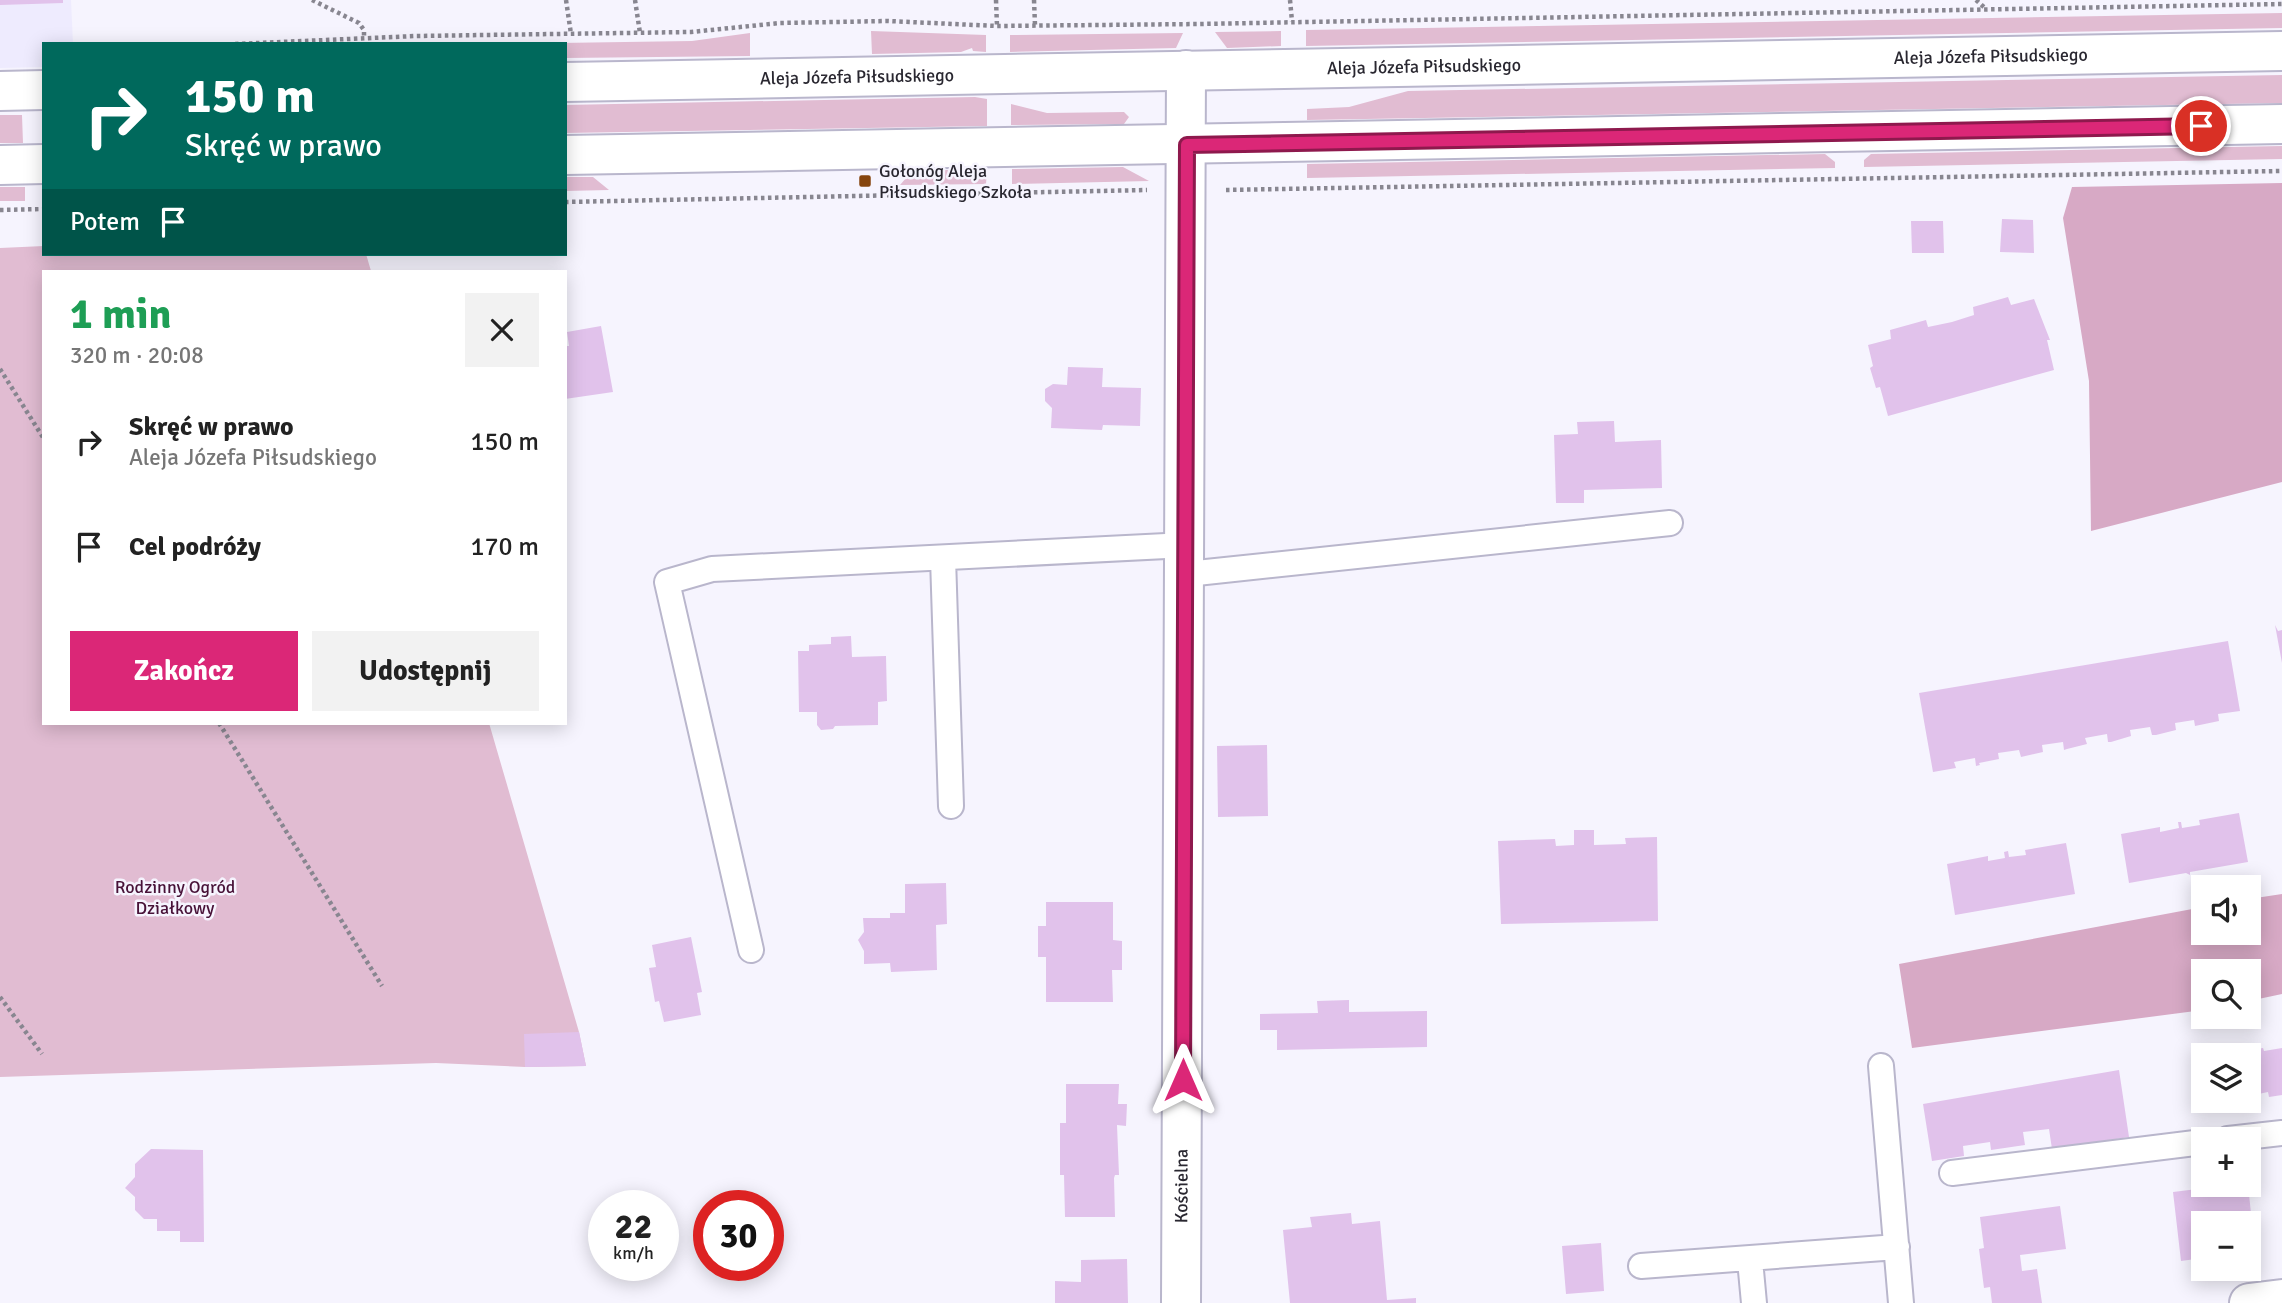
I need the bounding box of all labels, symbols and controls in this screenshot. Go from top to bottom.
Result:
street label: Aleja Józefa Piłsudskiego [1893,44,2088,69]
street label: Aleja Józefa Piłsudskiego [1327,54,1521,79]
street label: Aleja Józefa Piłsudskiego [760,64,954,89]
text: 150 m [185,66,315,126]
icon: right [70,70,161,161]
pin [2171,96,2231,156]
icon: arrive [2182,107,2220,145]
text: Skręć w prawo [185,126,382,165]
place label: Gołonóg Aleja Piłsudskiego Szkoła [879,160,1032,203]
marker: Gołonóg Aleja Piłsudskiego Szkoła [857,173,873,189]
icon: arrive [154,203,192,241]
text: Potem [70,206,140,238]
text: 1 min [70,289,171,340]
button: close [465,293,539,367]
text: 320 m · 20:08 [70,341,204,370]
text: Skręć w prawo [129,411,294,443]
icon: right [70,423,108,461]
text: 150 m [470,426,539,458]
text: Aleja Józefa Piłsudskiego [129,443,377,472]
icon: arrive [70,528,108,566]
text: Cel podróży [129,531,261,563]
text: 170 m [470,531,539,563]
button: Zakończ [70,631,298,711]
button: Udostępnij [312,631,539,711]
map controls [2191,875,2261,1281]
button: sound [2191,875,2261,945]
park label: Rodzinny Ogród Działkowy [115,876,235,919]
button: search [2191,959,2261,1029]
position arrow [1146,1043,1220,1117]
button: layers [2191,1043,2261,1113]
button: + [2191,1127,2261,1197]
street label: Kościelna [1170,1149,1193,1223]
speed limit sign: 30 [693,1190,784,1281]
text: 22 [615,1205,652,1248]
button: − [2191,1211,2261,1281]
text: km/h [613,1242,654,1264]

